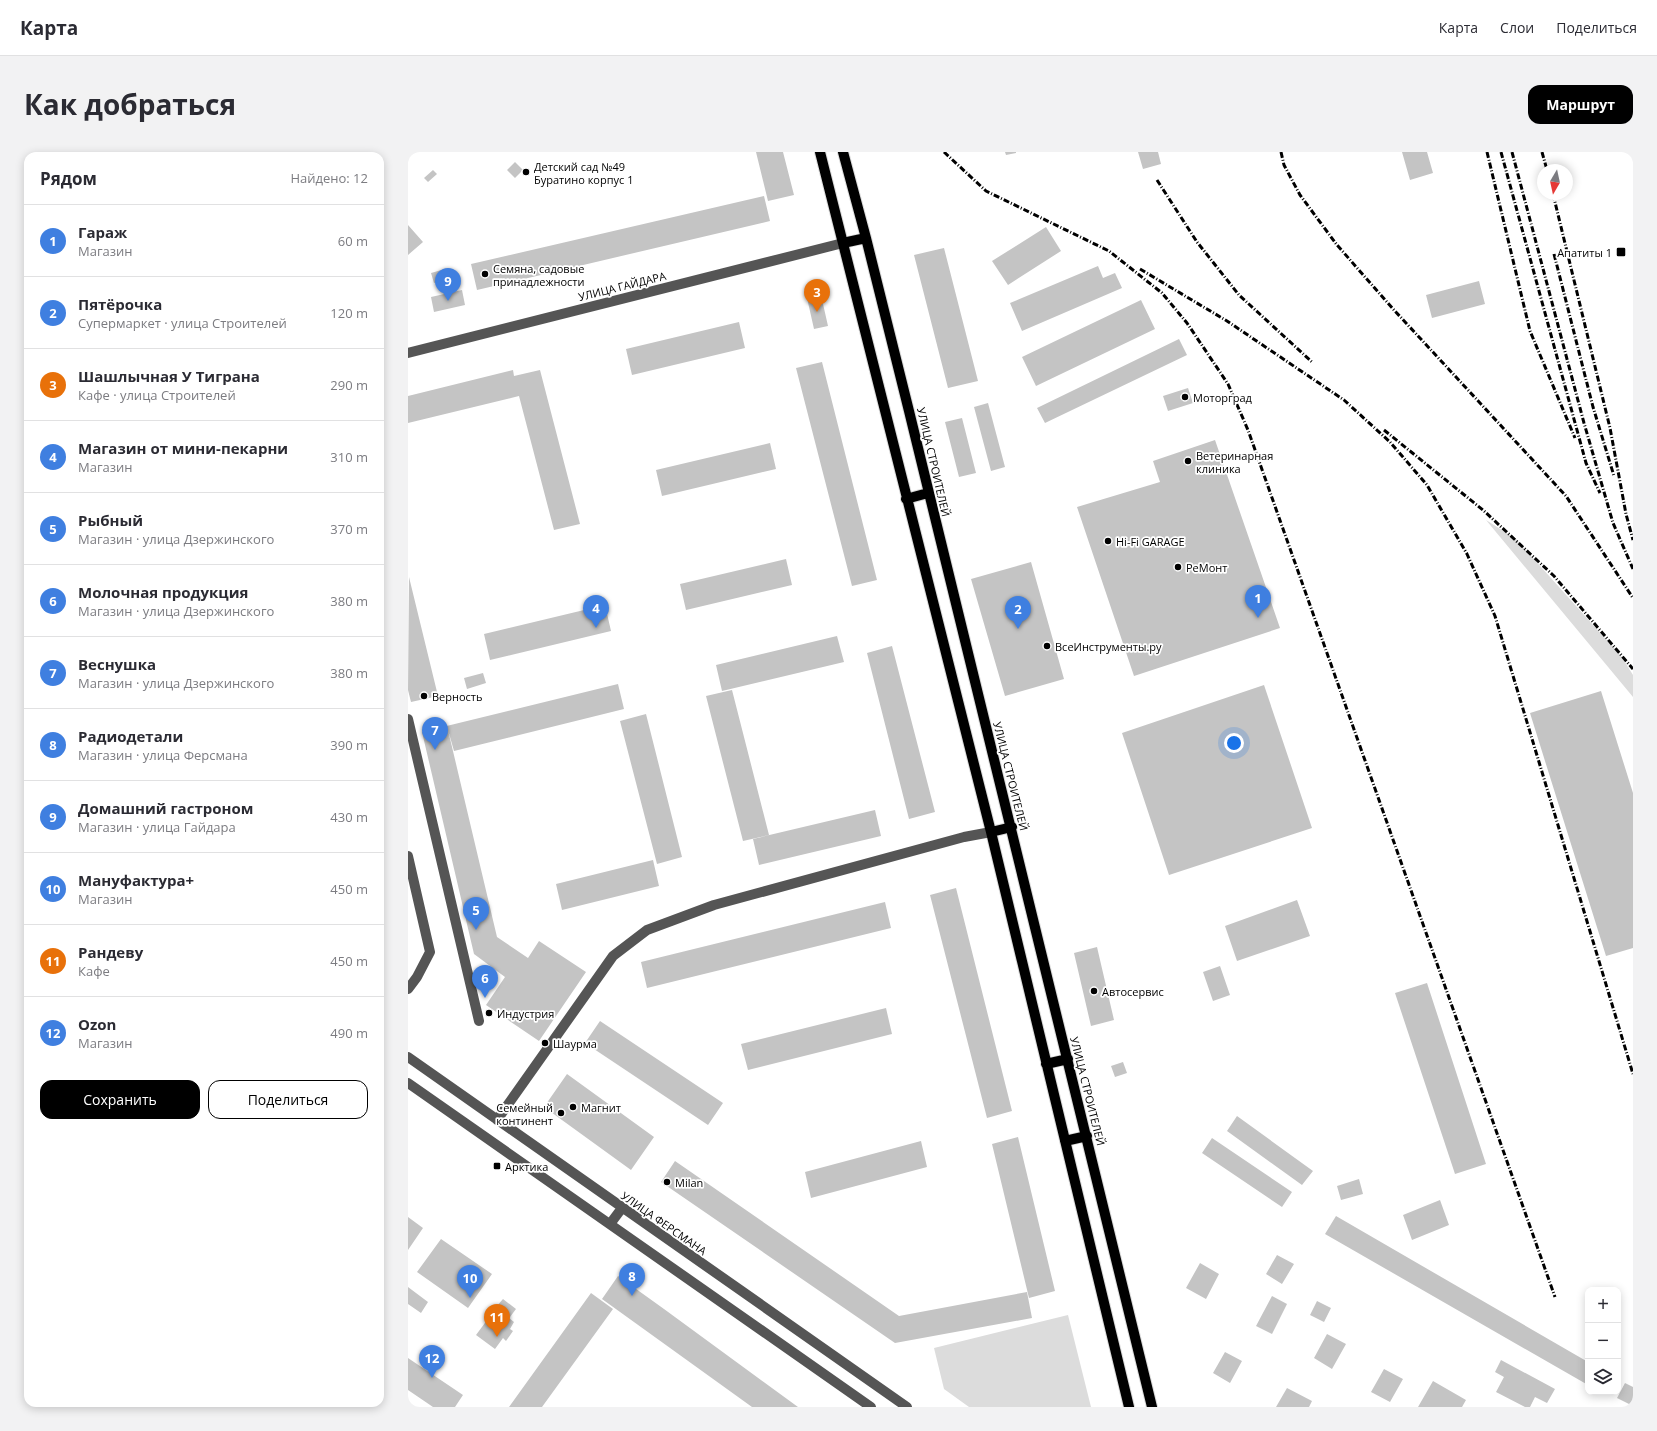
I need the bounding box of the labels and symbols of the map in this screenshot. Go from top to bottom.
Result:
place label: Детский сад №49 Буратино корпус 1 [534,159,633,187]
north arrow [1537,164,1573,200]
marker: Детский сад №49 Буратино корпус 1 [521,167,531,177]
place label: Апатиты 1 [1557,245,1612,260]
marker: Апатиты 1 [1615,246,1627,258]
place label: Семяна, садовые принадлежности [493,261,585,289]
pin: 9 [435,268,461,301]
street label: УЛИЦА ГАЙДАРА [577,268,667,304]
marker: Семяна, садовые принадлежности [480,269,490,279]
pin: 3 [804,279,830,312]
place label: Моторград [1193,390,1253,405]
marker: Моторград [1180,392,1190,402]
street label: УЛИЦА СТРОИТЕЛЕЙ [914,406,954,518]
place label: Ветеринарная клиника [1196,448,1273,476]
marker: Ветеринарная клиника [1183,456,1193,466]
place label: Hi-Fi GARAGE [1116,534,1185,549]
marker: Hi-Fi GARAGE [1103,536,1113,546]
place label: РеМонт [1186,560,1227,575]
marker: РеМонт [1173,562,1183,572]
pin: 1 [1245,585,1271,618]
pin: 4 [583,595,609,628]
pin: 2 [1005,596,1031,629]
place label: ВсеИнструменты.ру [1055,639,1162,654]
marker: ВсеИнструменты.ру [1042,641,1052,651]
place label: Верность [432,689,483,704]
marker: Верность [419,691,429,701]
pin: 7 [422,717,448,750]
street label: УЛИЦА СТРОИТЕЛЕЙ [990,720,1032,832]
your location [1224,733,1244,753]
pin: 5 [463,897,489,930]
pin: 6 [472,965,498,998]
place label: Автосервис [1102,984,1164,999]
marker: Автосервис [1089,986,1099,996]
place label: Индустрия [497,1006,554,1021]
marker: Индустрия [484,1008,494,1018]
street label: УЛИЦА СТРОИТЕЛЕЙ [1067,1035,1109,1147]
place label: Шаурма [553,1036,597,1051]
marker: Шаурма [540,1038,550,1048]
place label: Семейный континент [496,1100,553,1128]
place label: Магнит [581,1100,621,1115]
marker: Магнит [568,1102,578,1112]
marker: Семейный континент [556,1108,566,1118]
place label: Арктика [505,1159,548,1174]
marker: Арктика [492,1161,502,1171]
place label: Milan [675,1175,703,1190]
marker: Milan [662,1177,672,1187]
street label: УЛИЦА ФЕРСМАНА [618,1188,710,1258]
pin: 8 [619,1263,645,1296]
pin: 10 [457,1265,483,1298]
pin: 11 [484,1304,510,1337]
pin: 12 [419,1345,445,1378]

